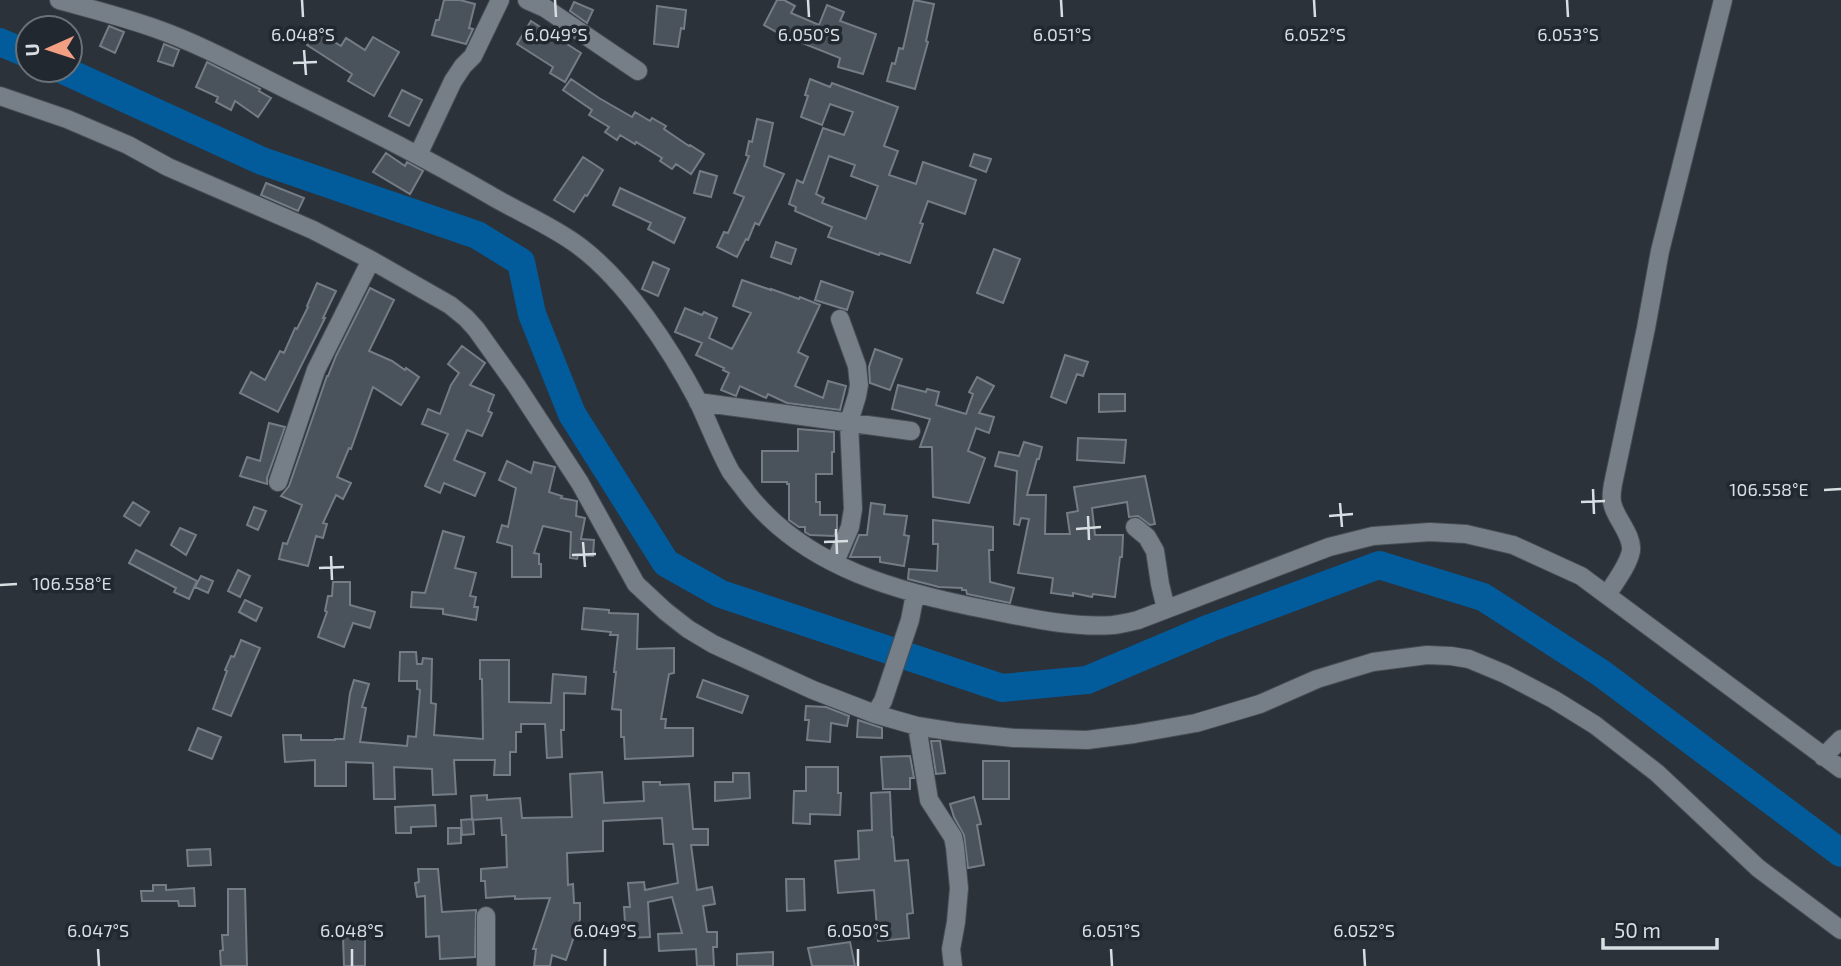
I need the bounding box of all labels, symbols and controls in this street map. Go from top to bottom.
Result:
north arrow [14,14,84,84]
text: 6.048°S [271,23,335,45]
text: 6.049°S [524,23,588,45]
text: 6.050°S [778,23,840,45]
text: 6.051°S [1033,23,1091,45]
text: 6.052°S [1284,23,1346,45]
text: 6.053°S [1537,23,1599,45]
text: U [20,43,43,57]
text: 106.558°E [1729,478,1809,500]
text: 106.558°E [32,572,112,594]
scale bar [1603,906,1717,950]
text: 50 m [1614,917,1661,942]
text: 6.047°S [67,919,129,941]
text: 6.048°S [320,919,384,941]
text: 6.049°S [573,919,637,941]
text: 6.050°S [827,919,889,941]
text: 6.051°S [1082,919,1140,941]
text: 6.052°S [1333,919,1395,941]

